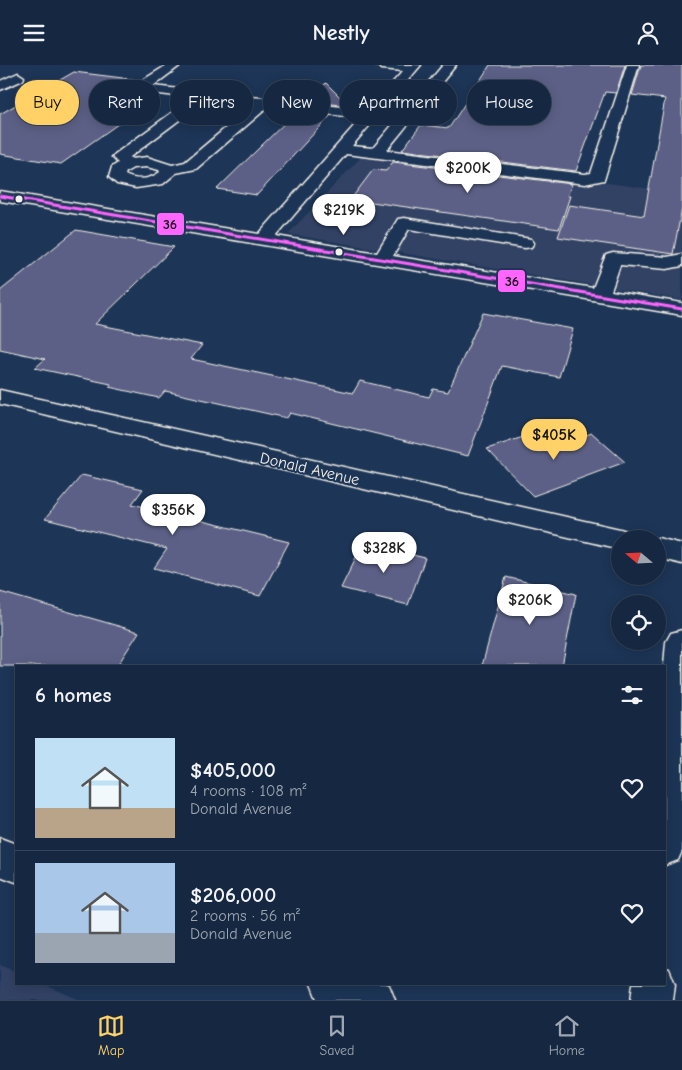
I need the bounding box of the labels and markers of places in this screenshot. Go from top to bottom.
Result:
pin: $200K [433,151,503,194]
pin: $219K [309,193,379,236]
unlabelled marker [14,194,24,204]
unlabelled marker [334,247,344,257]
pin: $405K [519,419,589,461]
pin: $356K [138,493,208,536]
pin: $328K [349,531,419,574]
pin: $206K [495,583,565,626]

